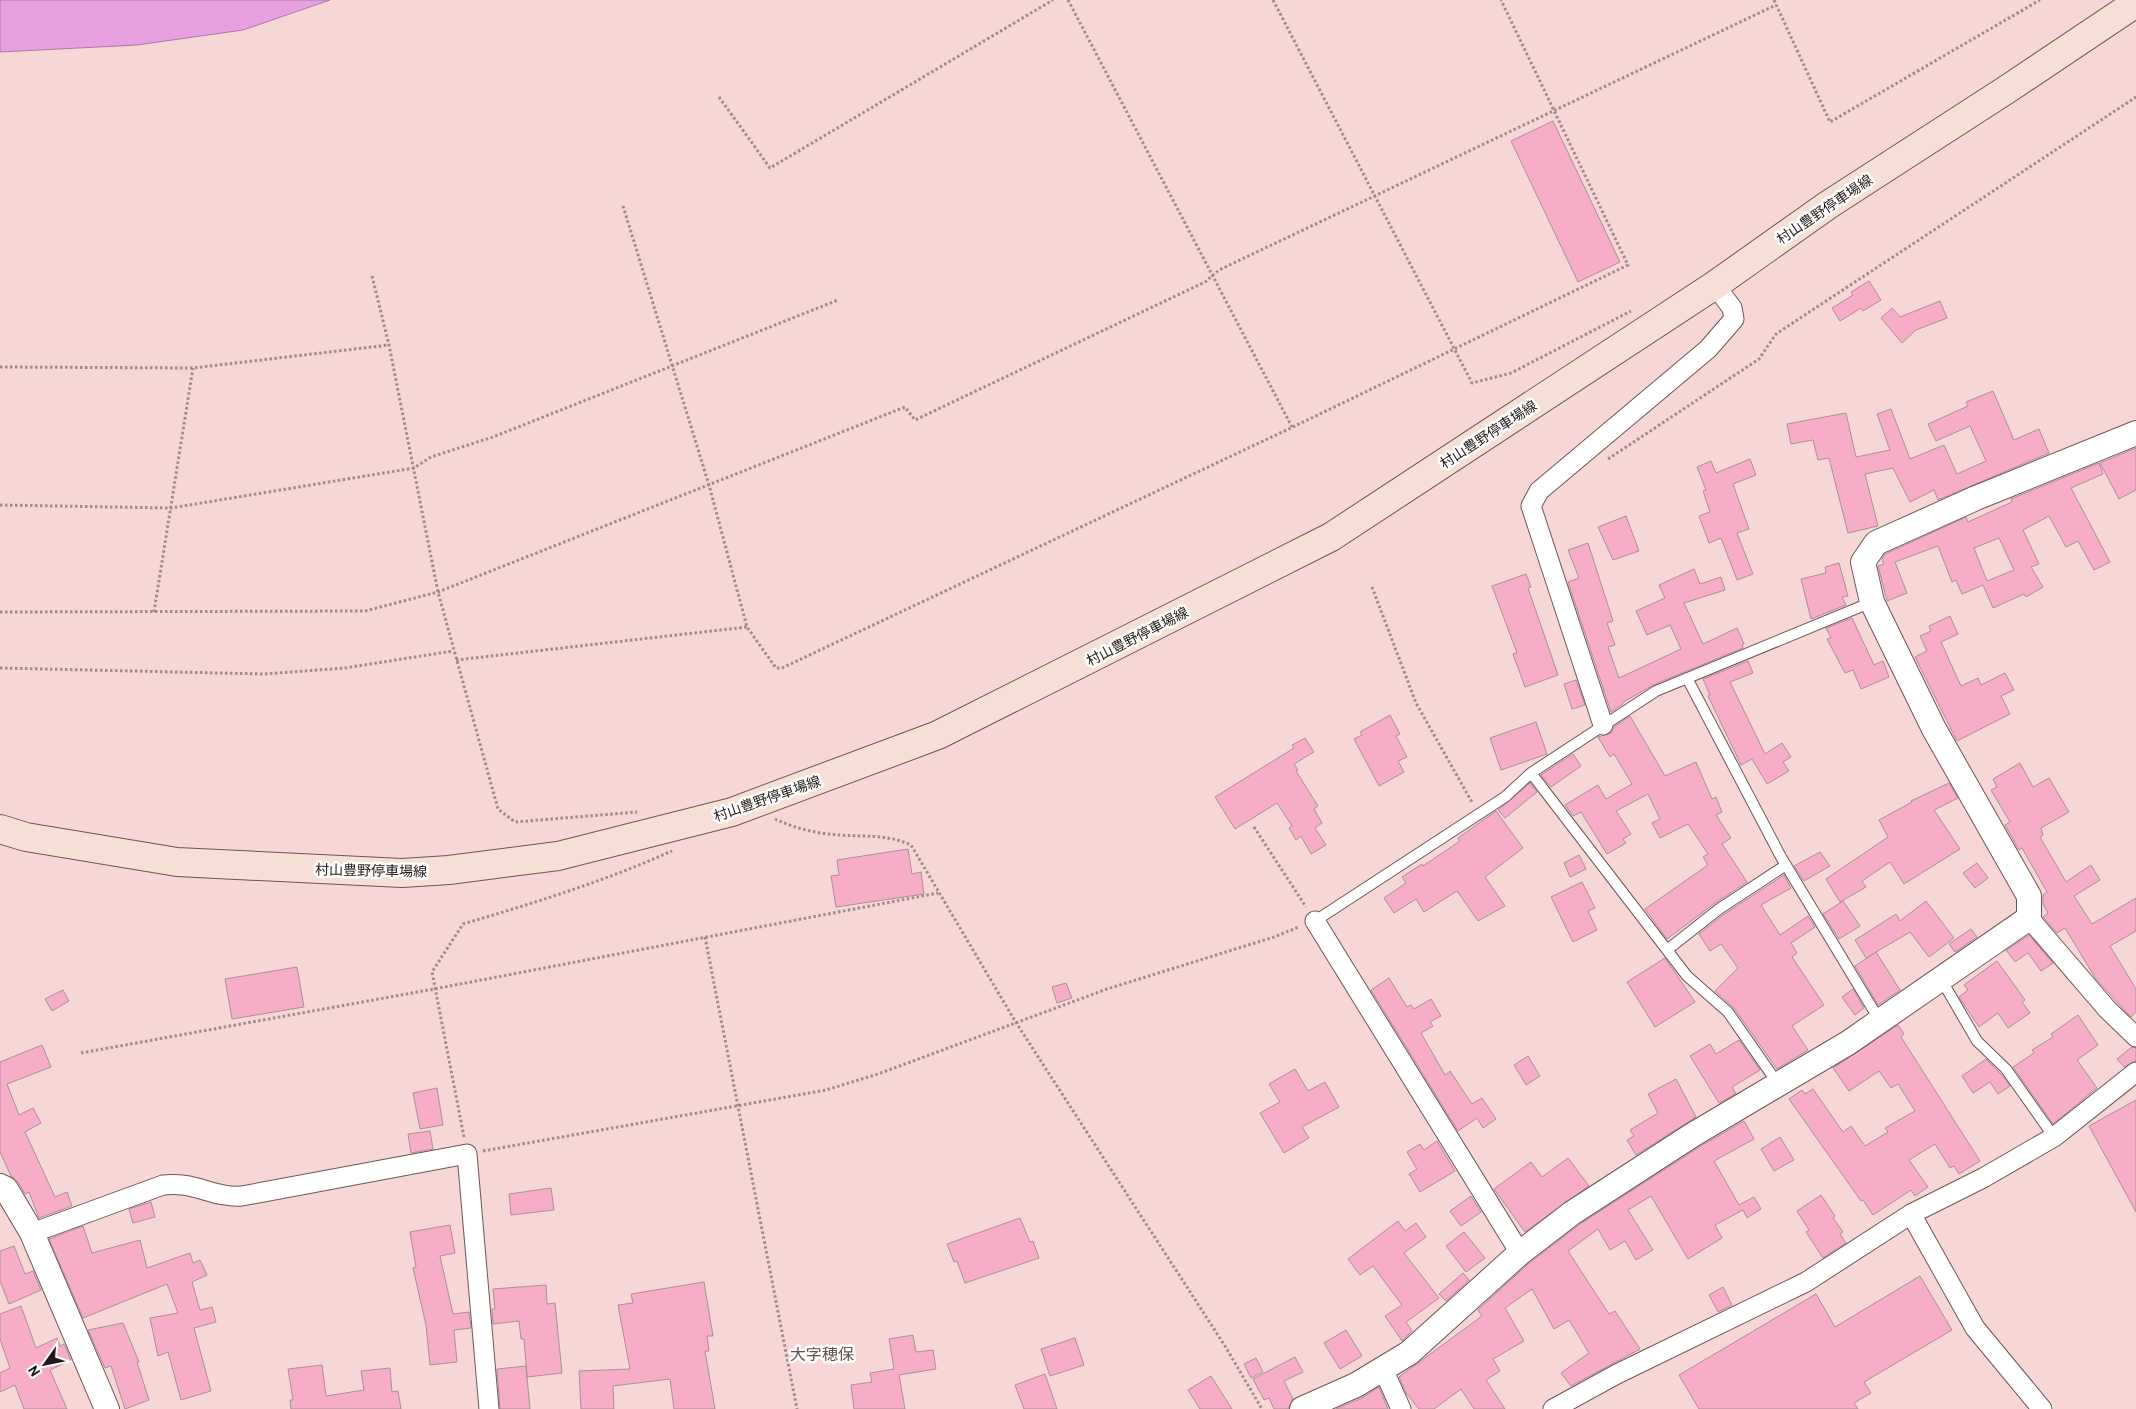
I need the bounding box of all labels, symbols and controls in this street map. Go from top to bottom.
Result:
street label: 村山豊野停車場線 [1773,171,1875,247]
street label: 村山豊野停車場線 [1436,396,1540,472]
street label: 村山豊野停車場線 [1083,603,1191,669]
street label: 村山豊野停車場線 [711,772,823,824]
street label: 村山豊野停車場線 [315,861,427,879]
north arrow [20,1339,70,1389]
district label: 大字穂保 [790,1344,854,1363]
text: N [24,1363,43,1380]

